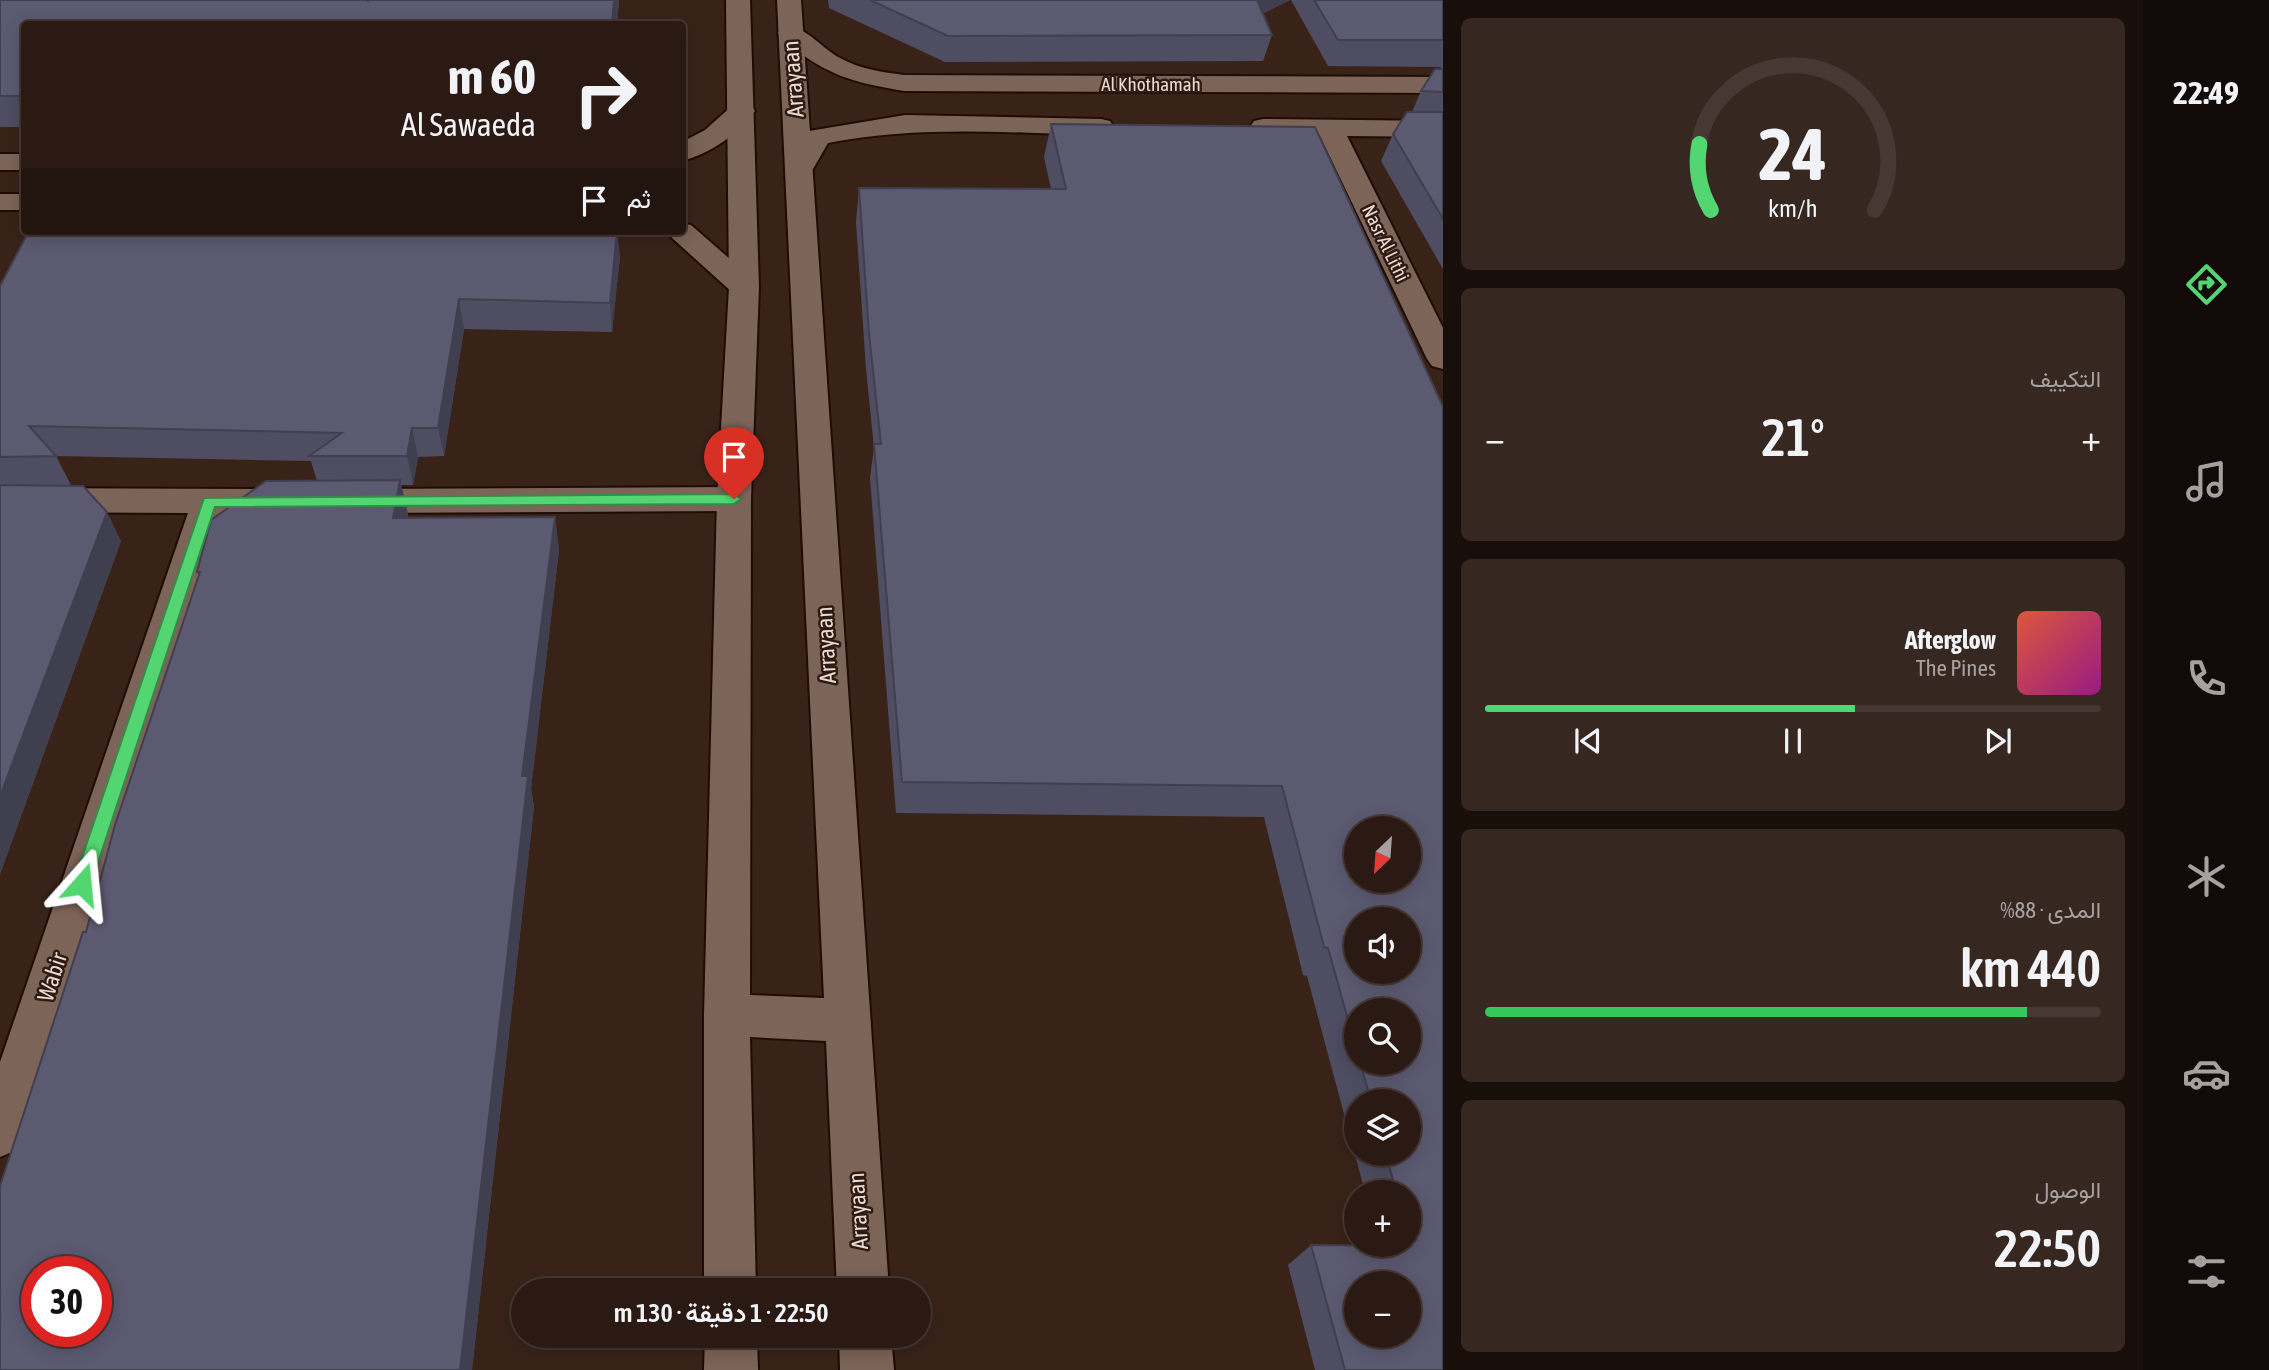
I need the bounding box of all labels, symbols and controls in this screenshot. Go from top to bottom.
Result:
street label: Arrayaan [777,40,809,118]
text: 60 m [448,48,536,104]
icon: right [560,49,651,140]
street label: Al Khothamah [1101,73,1201,95]
text: 22:49 [2173,74,2239,111]
text: Al Sawaeda [401,106,536,143]
text: 24 [1759,113,1827,196]
icon: arrive [575,182,613,220]
text: ثم [627,184,651,214]
text: km/h [1768,194,1818,222]
street label: Nasr Al Lithi [1358,201,1414,285]
icon: directions [2182,260,2231,309]
text: التكييف [2030,366,2101,392]
text: 21° [1761,407,1825,467]
text: − [1485,416,1505,459]
text: + [2081,416,2101,459]
pin [704,427,764,499]
icon: arrive [715,438,753,476]
icon: music [2182,457,2231,506]
street label: Arrayaan [811,606,841,684]
text: Afterglow [1905,625,1996,655]
icon: phone [2182,654,2231,703]
text: The Pines [1916,655,1996,681]
icon: previous [1569,722,1607,760]
icon: pause [1774,722,1812,760]
icon: next [1979,722,2017,760]
north arrow [1344,816,1421,892]
map controls [1344,816,1421,1348]
position arrow [45,847,119,921]
icon: climate [2182,852,2231,901]
text: المدى · 88% [2000,897,2101,923]
button: sound [1344,907,1421,984]
text: 440 km [1960,938,2101,998]
street label: Wabir [32,948,72,1005]
button: search [1344,998,1421,1075]
icon: car [2182,1049,2231,1098]
button: layers [1344,1089,1421,1166]
street label: Arrayaan [843,1172,873,1250]
text: الوصول [2035,1177,2101,1203]
button: + [1344,1180,1421,1257]
text: 22:50 [1994,1218,2101,1278]
icon: filters [2182,1247,2231,1296]
speed limit sign: 30 [21,1256,112,1347]
button: − [1344,1271,1421,1348]
text: 22:50 · 1 دقيقة · 130 m [614,1298,828,1328]

